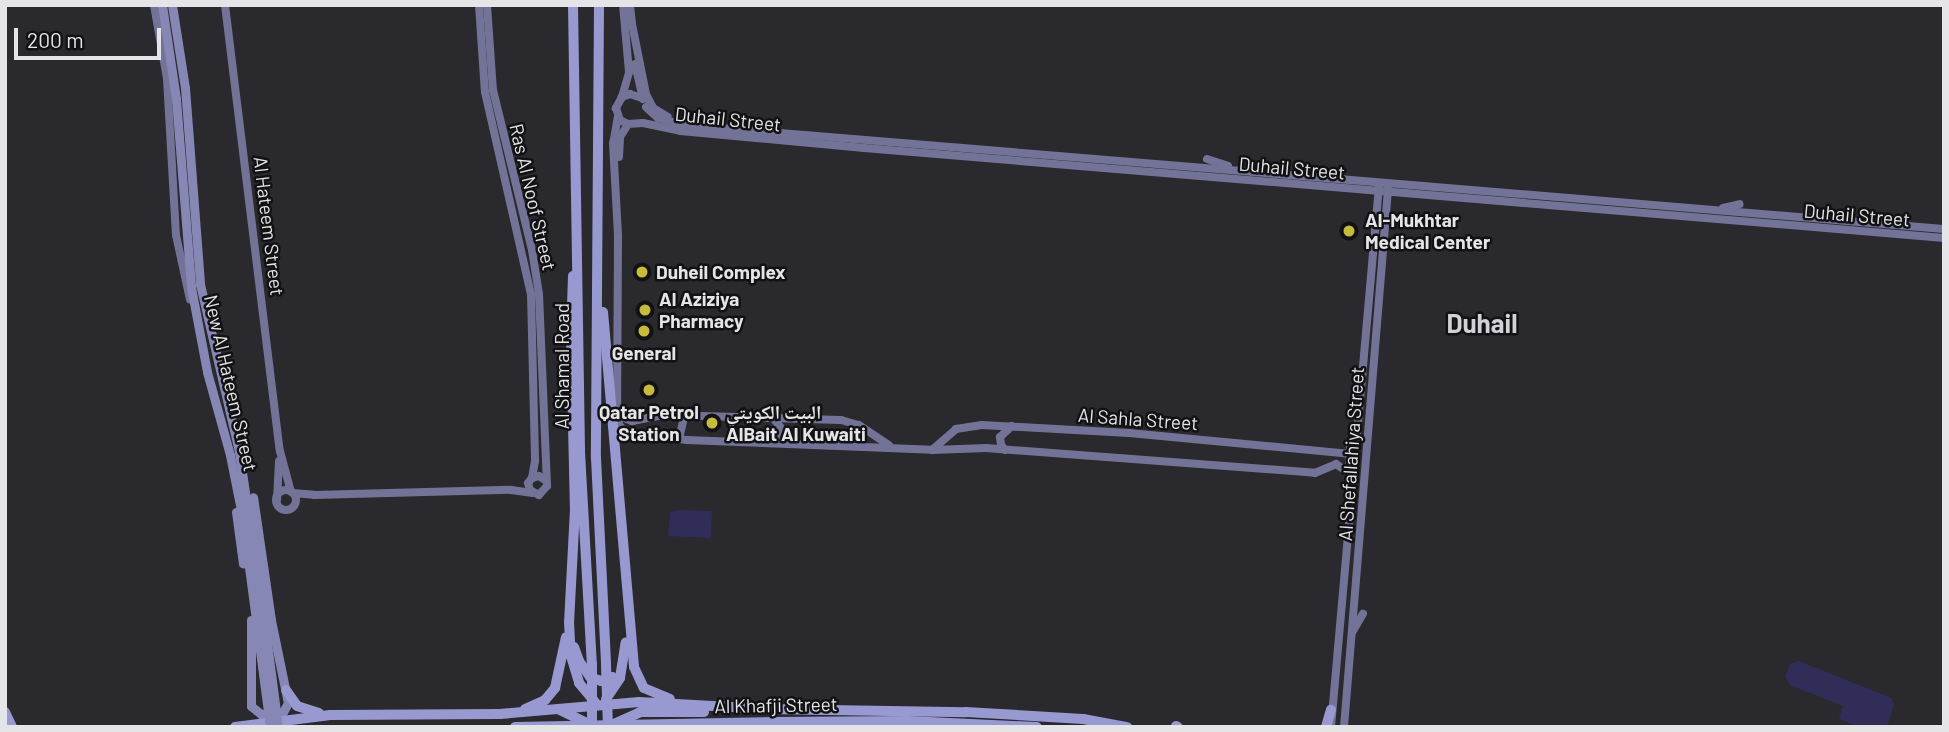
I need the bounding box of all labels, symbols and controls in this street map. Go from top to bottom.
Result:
scale bar [18,14,164,58]
text: 200 m [27,27,84,52]
street label: Duhail Street [674,102,782,136]
street label: Ras Al Noof Street [505,121,561,273]
street label: Duhail Street [1238,152,1346,184]
street label: Al Hateem Street [249,155,289,297]
street label: Duhail Street [1803,199,1911,231]
place label: Al-Mukhtar Medical Center [1365,209,1490,253]
marker: Al-Mukhtar Medical Center [1339,221,1359,241]
place label: Duheil Complex [656,261,786,283]
marker: Duheil Complex [634,264,650,280]
place label: Al Aziziya Pharmacy [659,288,743,332]
street label: New Al Hateem Street [200,293,262,473]
marker: Al Aziziya Pharmacy [637,302,653,318]
street label: Al Shamal Road [551,303,573,429]
district label: Duhail [1446,307,1518,339]
marker: General [636,323,652,339]
place label: General [612,342,676,364]
street label: Al Shefallahiya Street [1334,366,1368,542]
marker: Qatar Petrol Station [641,382,657,398]
place label: Qatar Petrol Station [599,401,699,445]
place label: البيت الكويتي AlBait Al Kuwaiti [726,401,866,445]
street label: Al Sahla Street [1077,403,1199,435]
marker: البيت الكويتي AlBait Al Kuwaiti [704,415,720,431]
street label: Al Khafji Street [714,693,838,717]

